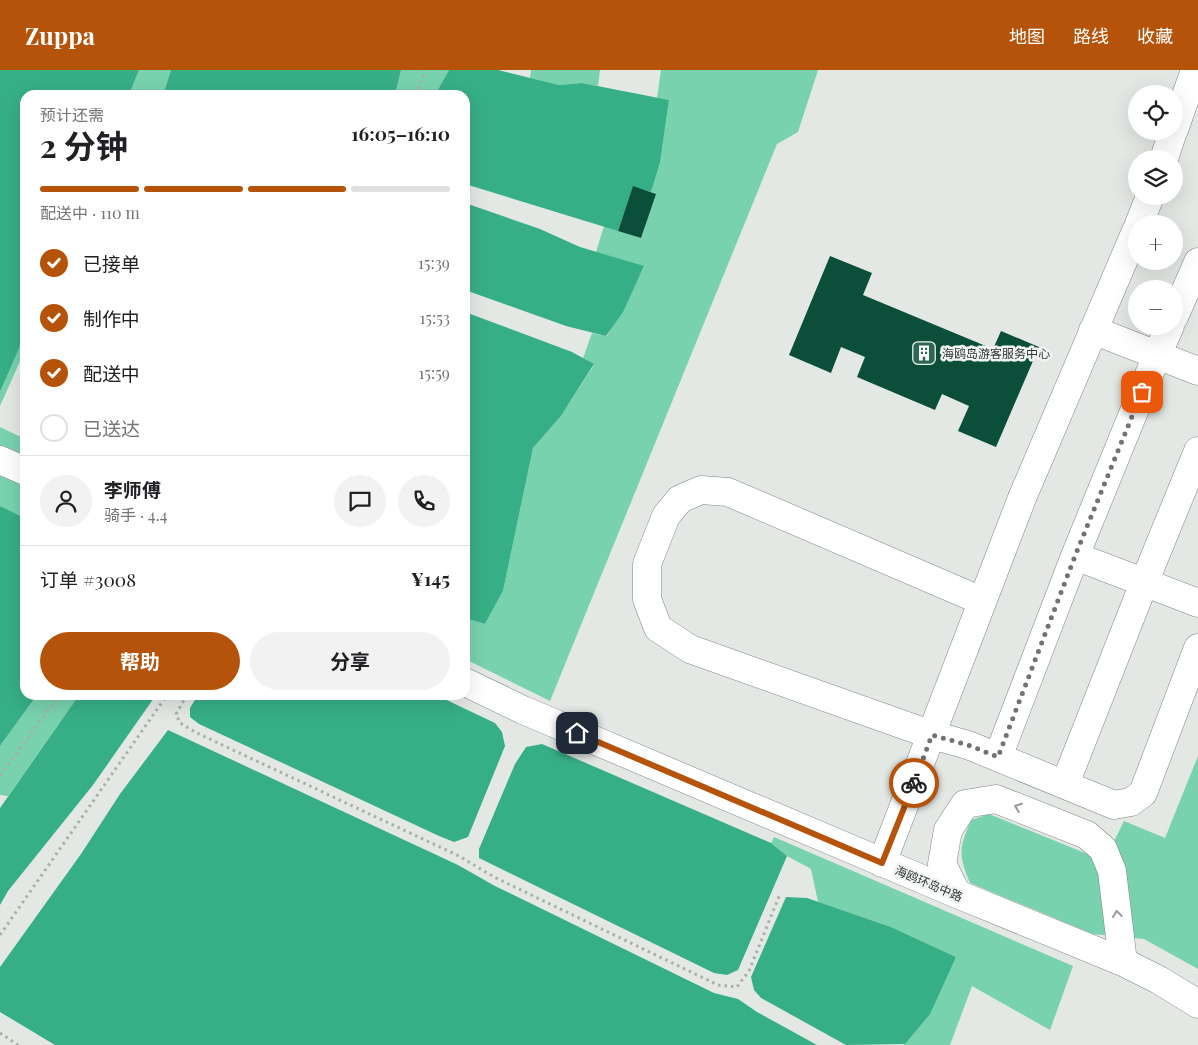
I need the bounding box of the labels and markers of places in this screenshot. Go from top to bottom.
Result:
building icon: 海鸥岛游客服务中心 [911,340,937,366]
place label: 海鸥岛游客服务中心 [942,345,1050,361]
pin [1121,371,1163,413]
pin [556,712,598,754]

